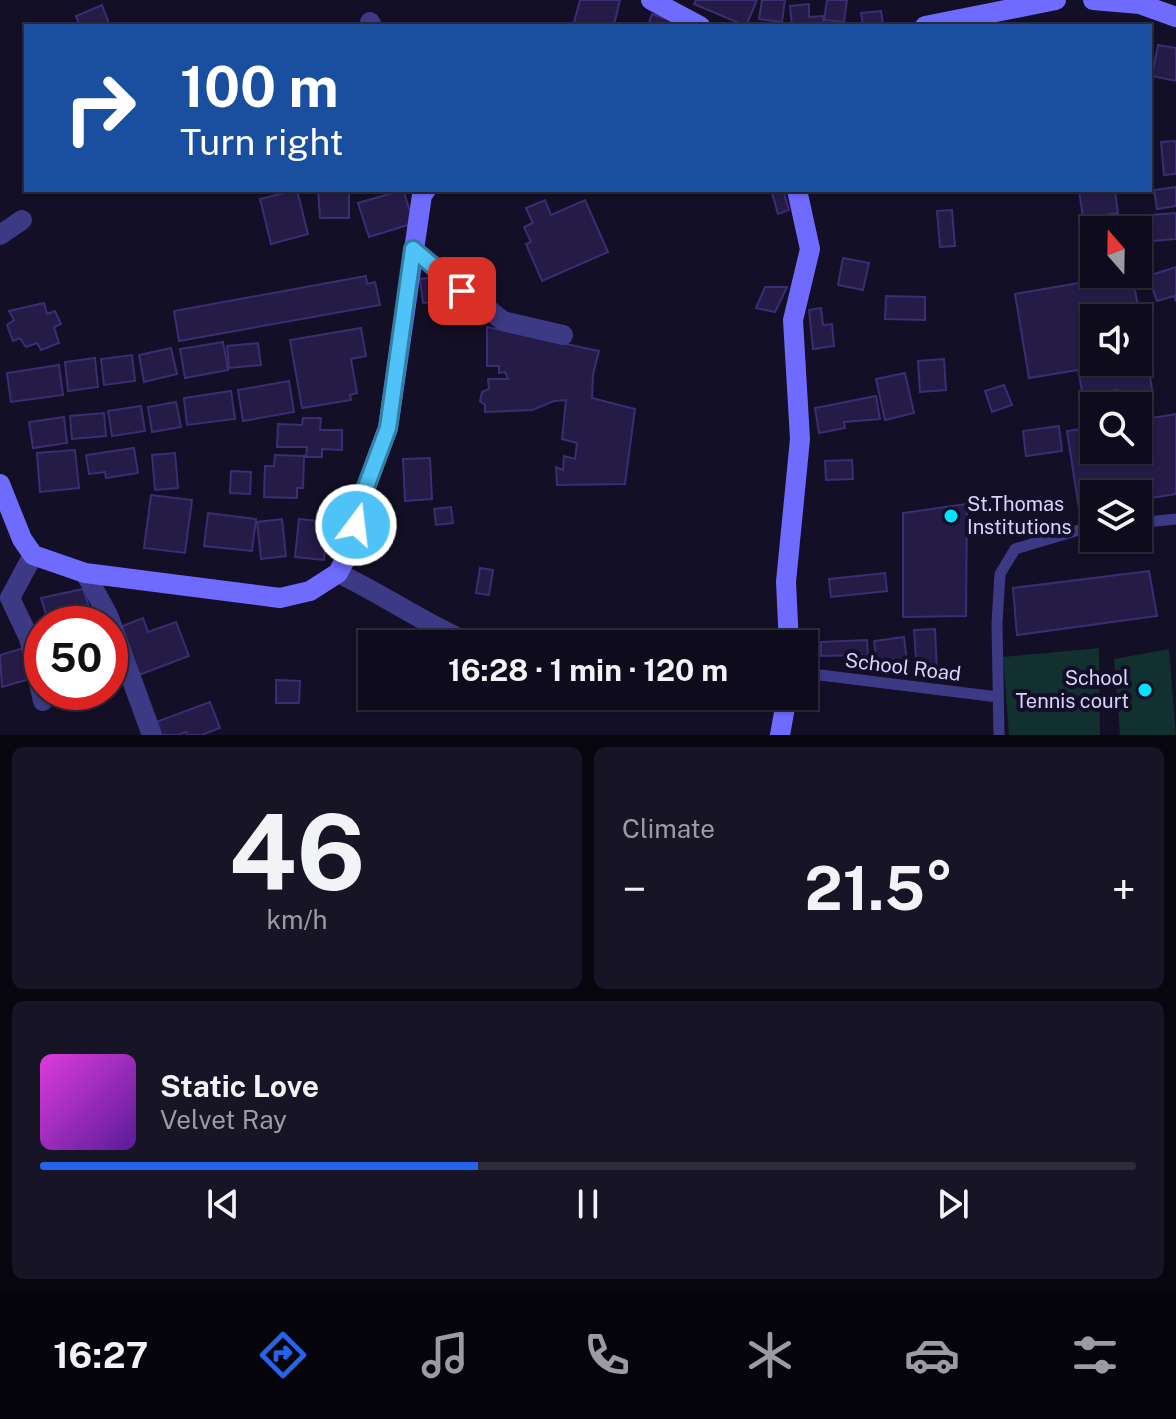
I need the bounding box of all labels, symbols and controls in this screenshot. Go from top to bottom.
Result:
text: 100 m [180,54,339,120]
icon: right [48,56,152,160]
text: Turn right [180,121,343,163]
north arrow [1080,216,1152,288]
map controls [1080,216,1152,552]
pin [428,257,496,325]
icon: arrive [440,269,484,313]
button: sound [1080,304,1152,376]
button: search [1080,392,1152,464]
button: layers [1080,480,1152,552]
position arrow [314,483,398,567]
place label: St.Thomas Institutions [967,492,1072,539]
marker: St.Thomas Institutions [942,507,960,525]
speed limit sign: 50 [24,606,128,710]
street label: School Road [844,648,962,686]
text: 16:28 · 1 min · 120 m [448,652,728,688]
place label: School Tennis court [1015,666,1129,713]
marker: School Tennis court [1136,681,1154,699]
text: 46 [229,791,365,913]
text: Climate [622,813,715,844]
text: 21.5° [805,853,953,924]
text: − [622,863,646,915]
text: + [1112,863,1136,915]
text: km/h [266,904,328,935]
text: Static Love [160,1068,319,1104]
text: Velvet Ray [160,1104,287,1135]
icon: previous [201,1182,245,1226]
icon: pause [566,1182,610,1226]
icon: next [931,1182,975,1226]
icon: directions [255,1327,311,1383]
icon: music [417,1327,473,1383]
icon: phone [579,1327,635,1383]
icon: climate [742,1327,798,1383]
icon: car [904,1327,960,1383]
icon: filters [1067,1327,1123,1383]
text: 16:27 [53,1334,148,1376]

